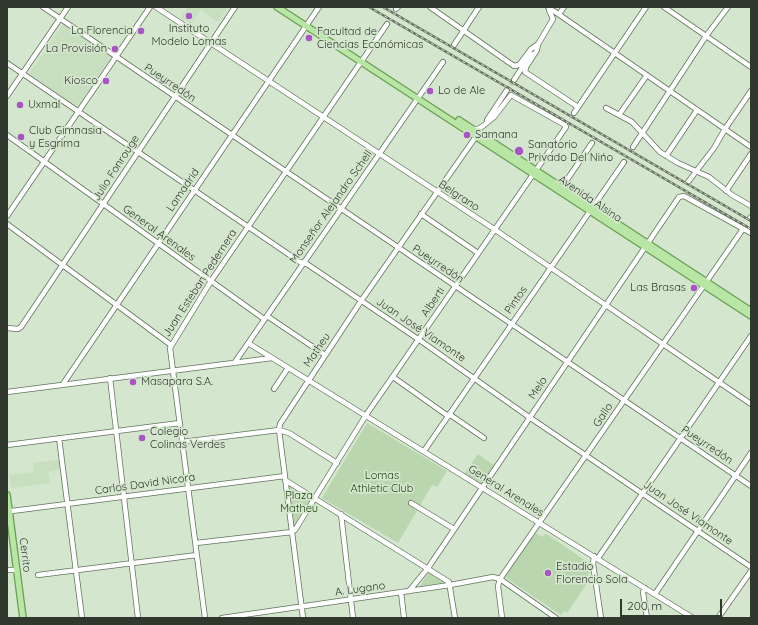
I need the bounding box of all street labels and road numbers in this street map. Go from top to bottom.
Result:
street label: Pueyrredón [142,61,198,105]
street label: Julio Fonrouge [90,133,142,203]
street label: Monseñor Alejandro Schell [287,148,375,266]
street label: Lamadrid [164,166,202,214]
street label: Avenida Alsina [556,173,624,225]
street label: Belgrano [436,178,482,214]
street label: General Arenales [120,202,198,264]
street label: Juan Esteban Pedernera [160,227,240,339]
street label: Pueyrredón [410,242,466,286]
street label: Pintos [502,284,530,316]
street label: Alberti [418,285,448,319]
street label: Juan José Viamonte [374,295,468,365]
street label: Matheu [301,330,333,370]
street label: Melo [526,374,550,402]
street label: Gallo [590,401,616,429]
street label: Pueyrredón [679,423,735,467]
street label: General Arenales [466,462,546,520]
street label: Carlos David Nicora [94,470,196,498]
street label: Juan José Viamonte [641,478,735,548]
street label: Cerrito [16,537,34,573]
street label: A. Lugano [334,579,386,599]

